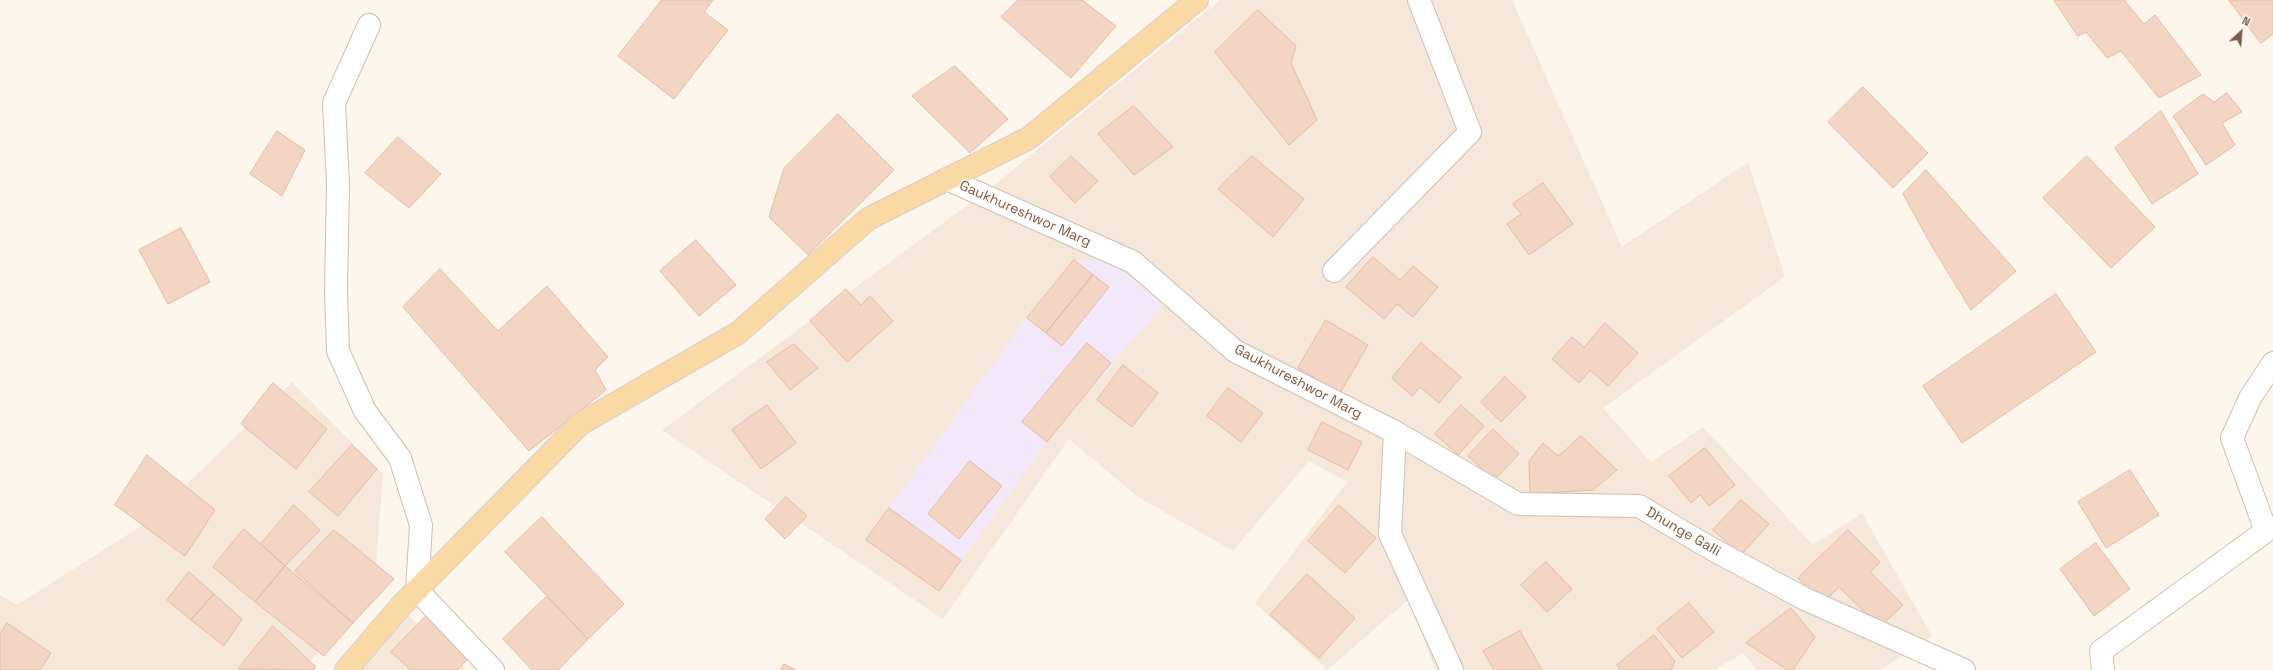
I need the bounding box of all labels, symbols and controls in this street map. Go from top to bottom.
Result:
north arrow [2221,12,2261,52]
text: N [2240,13,2253,29]
street label: Gaukhureshwor Marg [957,177,1093,251]
street label: Gaukhureshwor Marg [1231,341,1365,423]
street label: Dhunge Galli [1643,504,1723,560]

